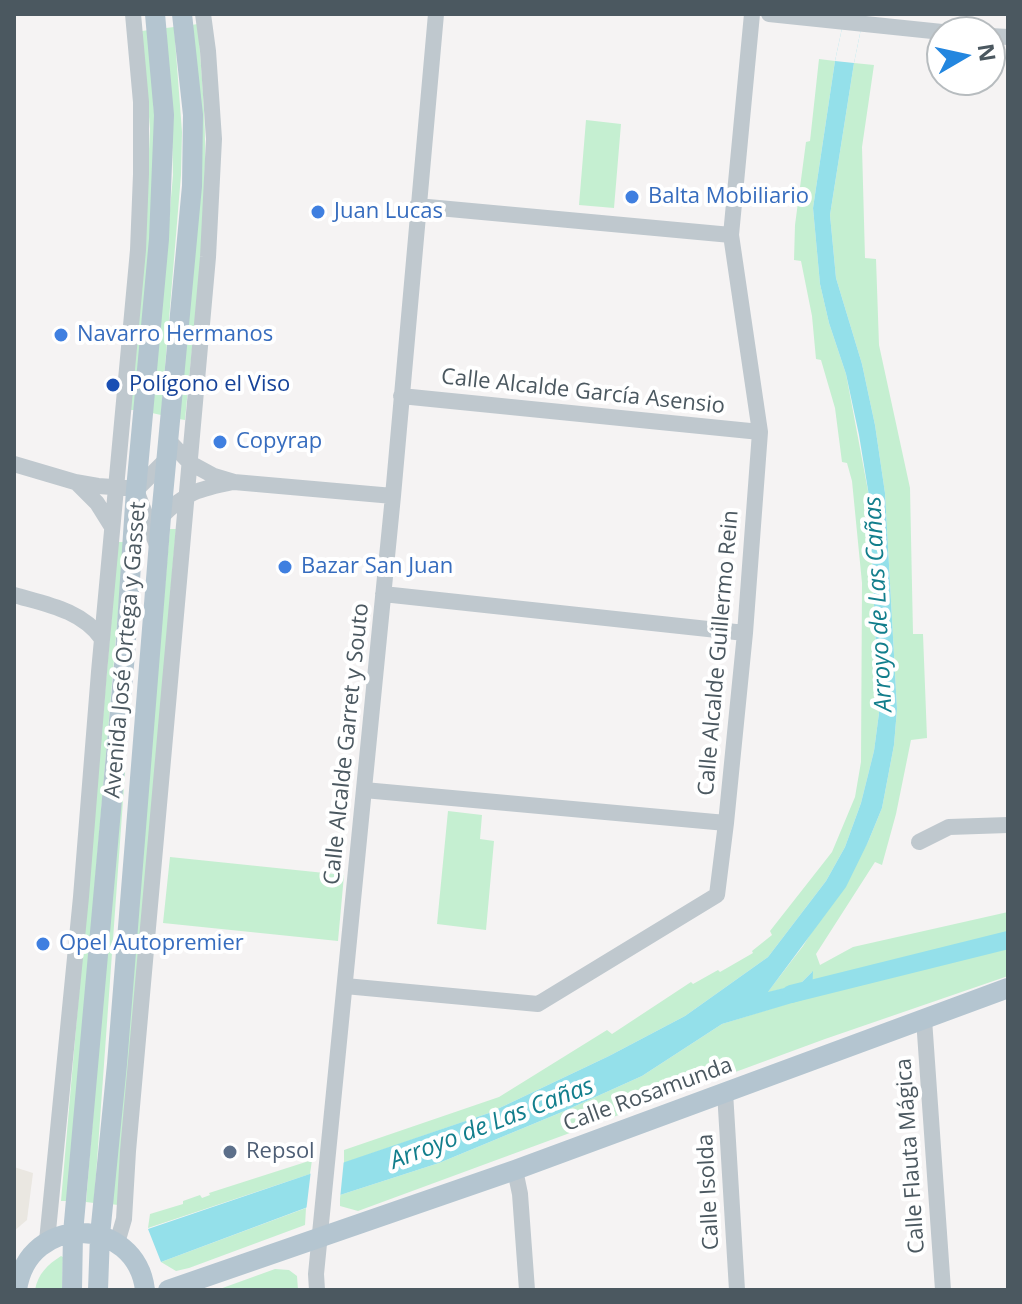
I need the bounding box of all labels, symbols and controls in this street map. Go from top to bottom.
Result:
north arrow [926,16,1006,96]
text: N [972,41,1004,64]
place label: Balta Mobiliario [648,184,809,210]
marker: Balta Mobiliario [623,188,641,206]
place label: Juan Lucas [334,199,443,225]
marker: Juan Lucas [309,203,327,221]
place label: Navarro Hermanos [77,322,273,348]
marker: Navarro Hermanos [52,326,70,344]
street label: Calle Alcalde García Asensio [440,364,726,420]
place label: Polígono el Viso [129,372,290,398]
marker: Polígono el Viso [104,376,122,394]
place label: Copyrap [236,429,322,455]
marker: Copyrap [211,433,229,451]
water label: Arroyo de Las Cañas [859,495,899,713]
street label: Avenida José Ortega y Gasset [100,501,152,799]
street label: Calle Alcalde Guillermo Rein [693,509,745,797]
place label: Bazar San Juan [301,554,453,580]
marker: Bazar San Juan [276,558,294,576]
street label: Calle Alcalde Garret y Souto [319,602,375,886]
place label: Opel Autopremier [59,931,244,957]
marker: Opel Autopremier [34,935,52,953]
street label: Calle Rosamunda [560,1052,736,1138]
street label: Calle Flauta Mágica [891,1057,931,1255]
water label: Arroyo de Las Cañas [386,1072,598,1176]
street label: Calle Isolda [693,1133,725,1251]
place label: Repsol [246,1139,315,1165]
marker: Repsol [221,1143,239,1161]

